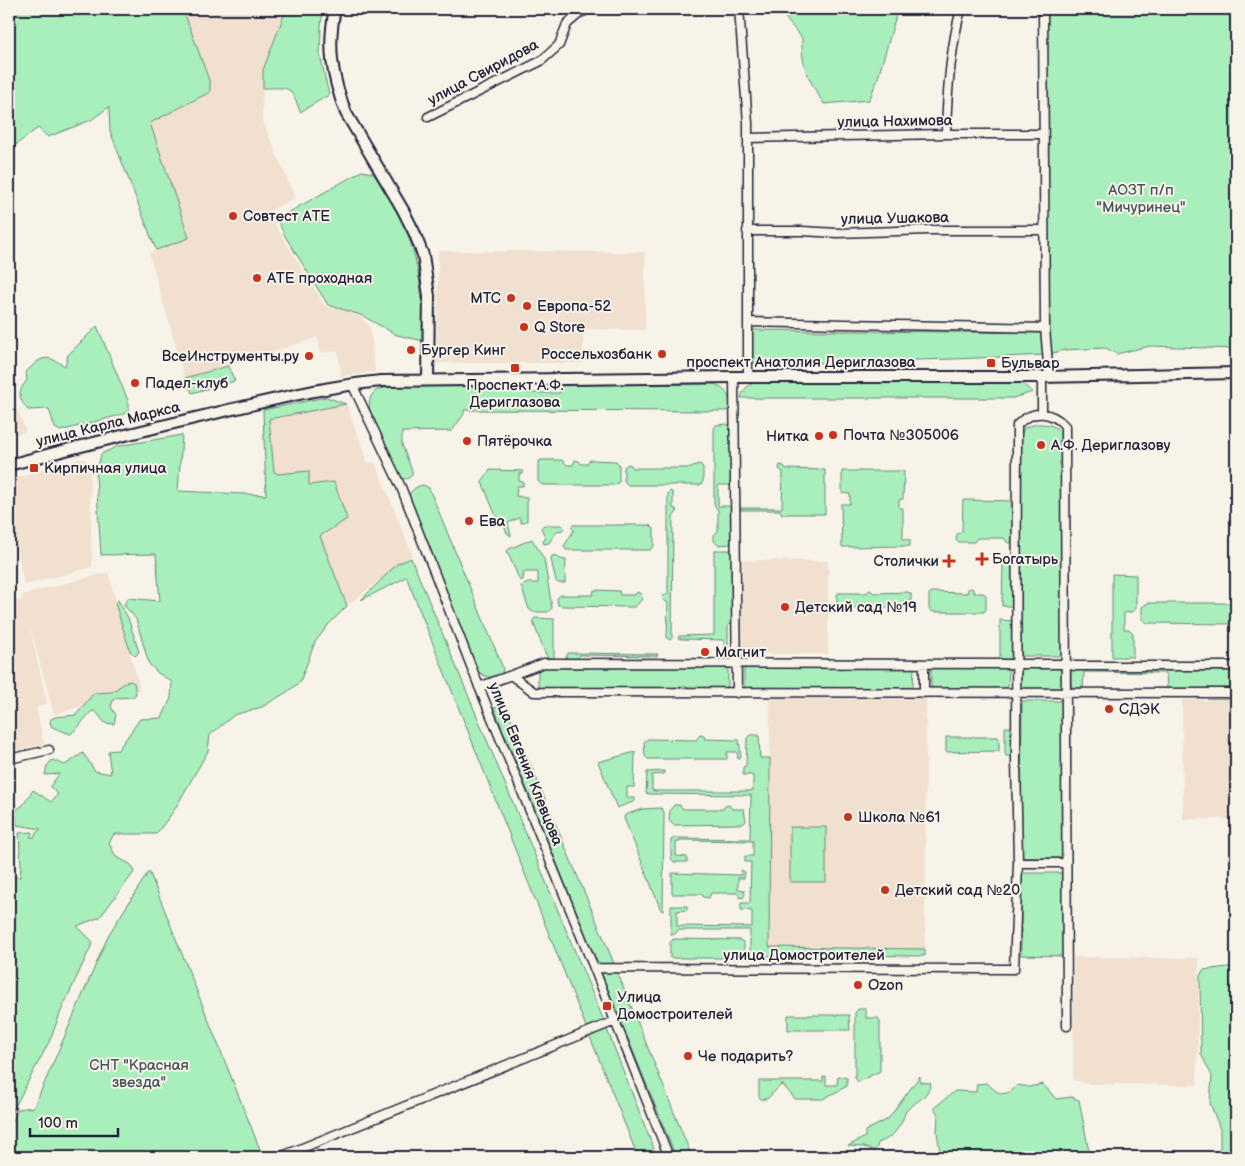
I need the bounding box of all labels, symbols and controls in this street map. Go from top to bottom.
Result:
street label: улица Свиридова [425,35,542,110]
street label: улица Нахимова [837,111,953,132]
park label: АОЗТ п/п "Мичуринец" [1096,181,1186,217]
place label: Совтест АТЕ [243,207,330,226]
street label: улица Ушакова [841,208,949,229]
marker: Совтест АТЕ [227,210,239,222]
place label: АТЕ проходная [266,269,372,288]
marker: АТЕ проходная [251,272,263,284]
place label: МТС [470,289,501,308]
marker: МТС [505,292,517,304]
place label: Европа-52 [537,297,612,316]
marker: Европа-52 [521,300,533,312]
place label: Q Store [534,318,585,337]
marker: Q Store [518,321,530,333]
place label: Бургер Кинг [421,341,506,360]
marker: Бургер Кинг [405,344,417,356]
place label: Россельхозбанк [541,345,652,364]
place label: ВсеИнструменты.ру [162,347,299,366]
marker: Россельхозбанк [656,348,668,360]
marker: ВсеИнструменты.ру [303,350,315,362]
street label: проспект Анатолия Дериглазова [686,353,916,372]
place label: Бульвар [1001,354,1060,373]
marker: Бульвар [985,357,997,369]
marker: Проспект А.Ф. Дериглазова [509,362,521,374]
place label: Падел-клуб [145,374,228,393]
place label: Проспект А.Ф. Дериглазова [466,376,564,412]
marker: Падел-клуб [129,377,141,389]
street label: улица Карла Маркса [34,397,182,452]
place label: Почта №305006 [843,426,959,445]
place label: Нитка [766,427,809,446]
marker: Почта №305006 [827,429,839,441]
marker: Нитка [813,430,825,442]
place label: Пятёрочка [477,432,552,451]
marker: Пятёрочка [461,435,473,447]
place label: А.Ф. Дериглазову [1050,436,1171,455]
marker: А.Ф. Дериглазову [1035,439,1047,451]
place label: Кирпичная улица [44,459,167,478]
marker: Кирпичная улица [28,462,40,474]
place label: Ева [479,512,506,531]
marker: Ева [463,515,475,527]
place label: Богатырь [992,550,1059,569]
place label: Столички [873,552,939,571]
marker: Богатырь [976,553,988,565]
marker: Столички [943,555,955,567]
place label: Детский сад №19 [795,598,917,617]
marker: Детский сад №19 [779,601,791,613]
place label: Магнит [715,643,766,662]
marker: Магнит [699,646,711,658]
street label: улица Евгения Клевцова [484,680,567,849]
place label: СДЭК [1119,700,1160,719]
marker: СДЭК [1103,703,1115,715]
place label: Школа №61 [858,808,940,827]
marker: Школа №61 [842,811,854,823]
place label: Детский сад №20 [895,881,1020,900]
marker: Детский сад №20 [879,884,891,896]
street label: улица Домостроителей [723,946,885,965]
place label: Ozon [868,976,903,995]
marker: Ozon [852,979,864,991]
place label: Улица Домостроителей [617,988,733,1024]
marker: Улица Домостроителей [601,1000,613,1012]
place label: Че подарить? [698,1047,794,1066]
marker: Че подарить? [682,1050,694,1062]
park label: СНТ "Красная звезда" [89,1056,189,1092]
scale bar [30,1106,118,1138]
text: 100 m [38,1114,78,1133]

